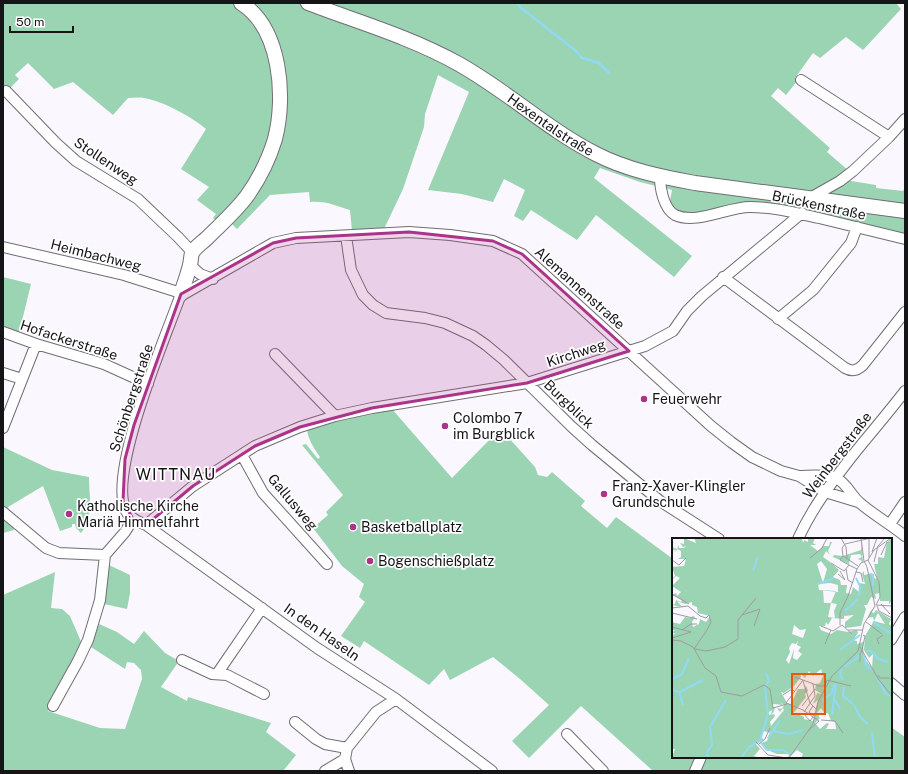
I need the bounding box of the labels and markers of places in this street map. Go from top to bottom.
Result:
place label: Feuerwehr [652,391,722,407]
marker: Feuerwehr [639,394,649,404]
place label: Colombo 7 im Burgblick [453,410,535,442]
marker: Colombo 7 im Burgblick [440,421,450,431]
place label: Franz-Xaver-Klingler Grundschule [612,478,746,510]
marker: Franz-Xaver-Klingler Grundschule [599,489,609,499]
place label: Katholische Kirche Mariä Himmelfahrt [77,498,200,530]
marker: Katholische Kirche Mariä Himmelfahrt [64,509,74,519]
place label: Basketballplatz [361,519,462,535]
marker: Basketballplatz [348,522,358,532]
place label: Bogenschießplatz [378,553,494,569]
marker: Bogenschießplatz [365,556,375,566]

